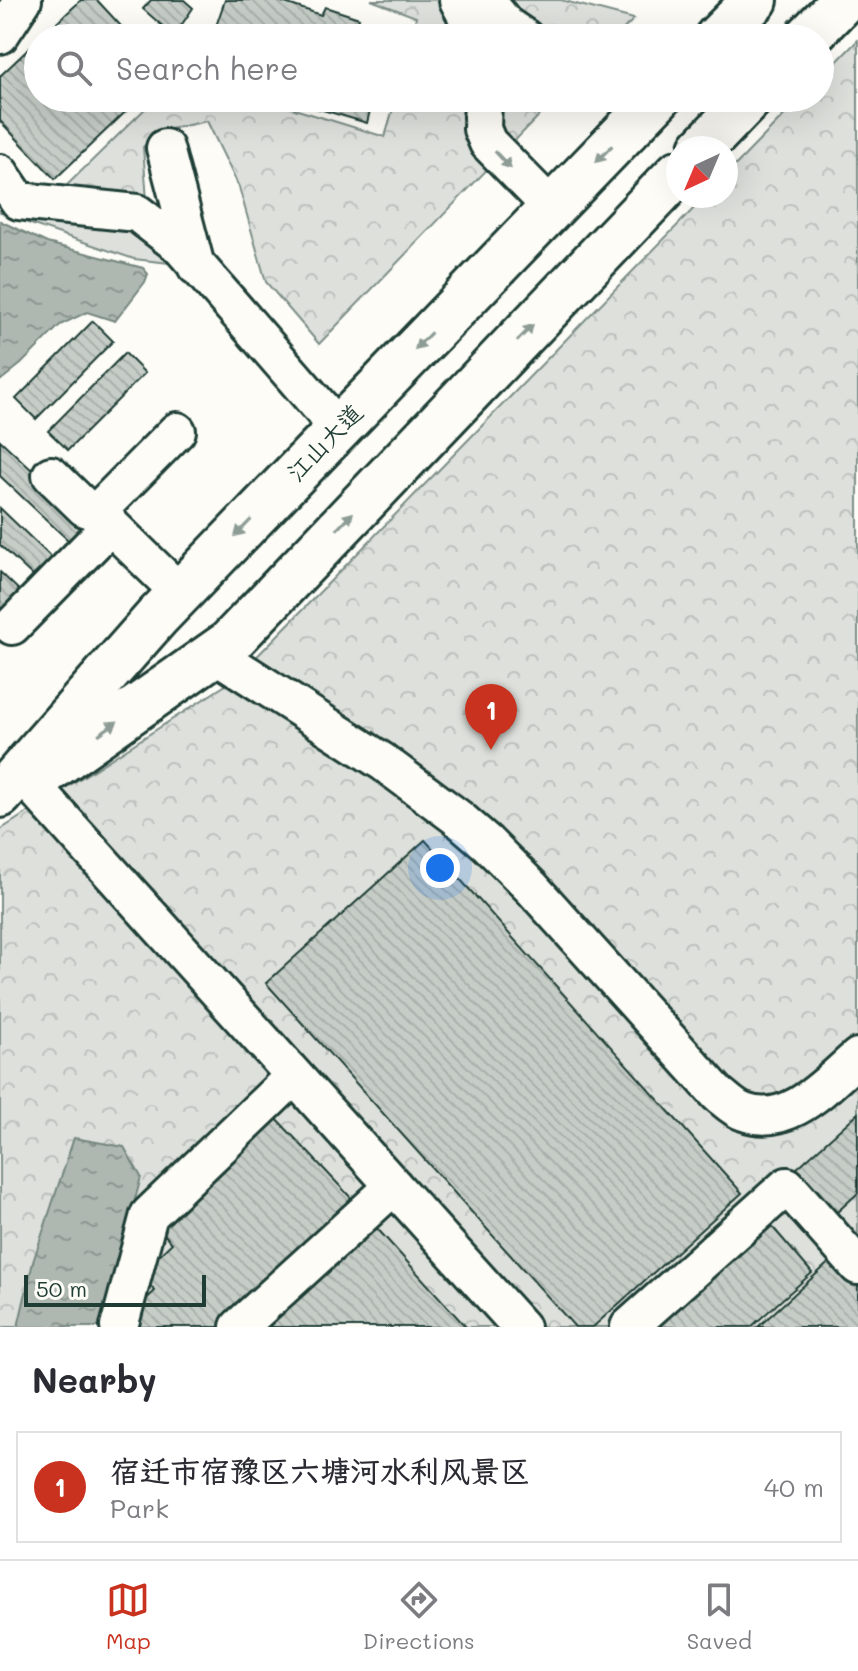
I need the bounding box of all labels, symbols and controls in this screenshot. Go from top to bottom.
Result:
search box [24,24,834,112]
icon: search [52,46,96,90]
text: Search here [116,48,299,88]
north arrow [666,136,738,208]
one-way arrow [595,144,614,163]
one-way arrow [494,150,512,169]
one-way arrow [515,324,533,343]
one-way arrow [415,331,433,350]
street label: 江山大道 [279,397,368,487]
one-way arrow [335,512,354,531]
one-way arrow [234,518,253,537]
pin: 1 [465,684,517,750]
one-way arrow [97,720,119,736]
your location [420,848,460,888]
scale bar [24,1271,206,1307]
text: 50 m [36,1274,87,1303]
text: Nearby [32,1357,157,1402]
text: 宿迁市宿豫区六塘河水利风景区 [110,1450,530,1490]
text: 1 [54,1470,66,1504]
text: 40 m [764,1470,824,1504]
text: Park [110,1491,169,1525]
tab: Map [106,1578,151,1655]
tab: Directions [363,1578,475,1655]
tab: Saved [687,1578,752,1655]

